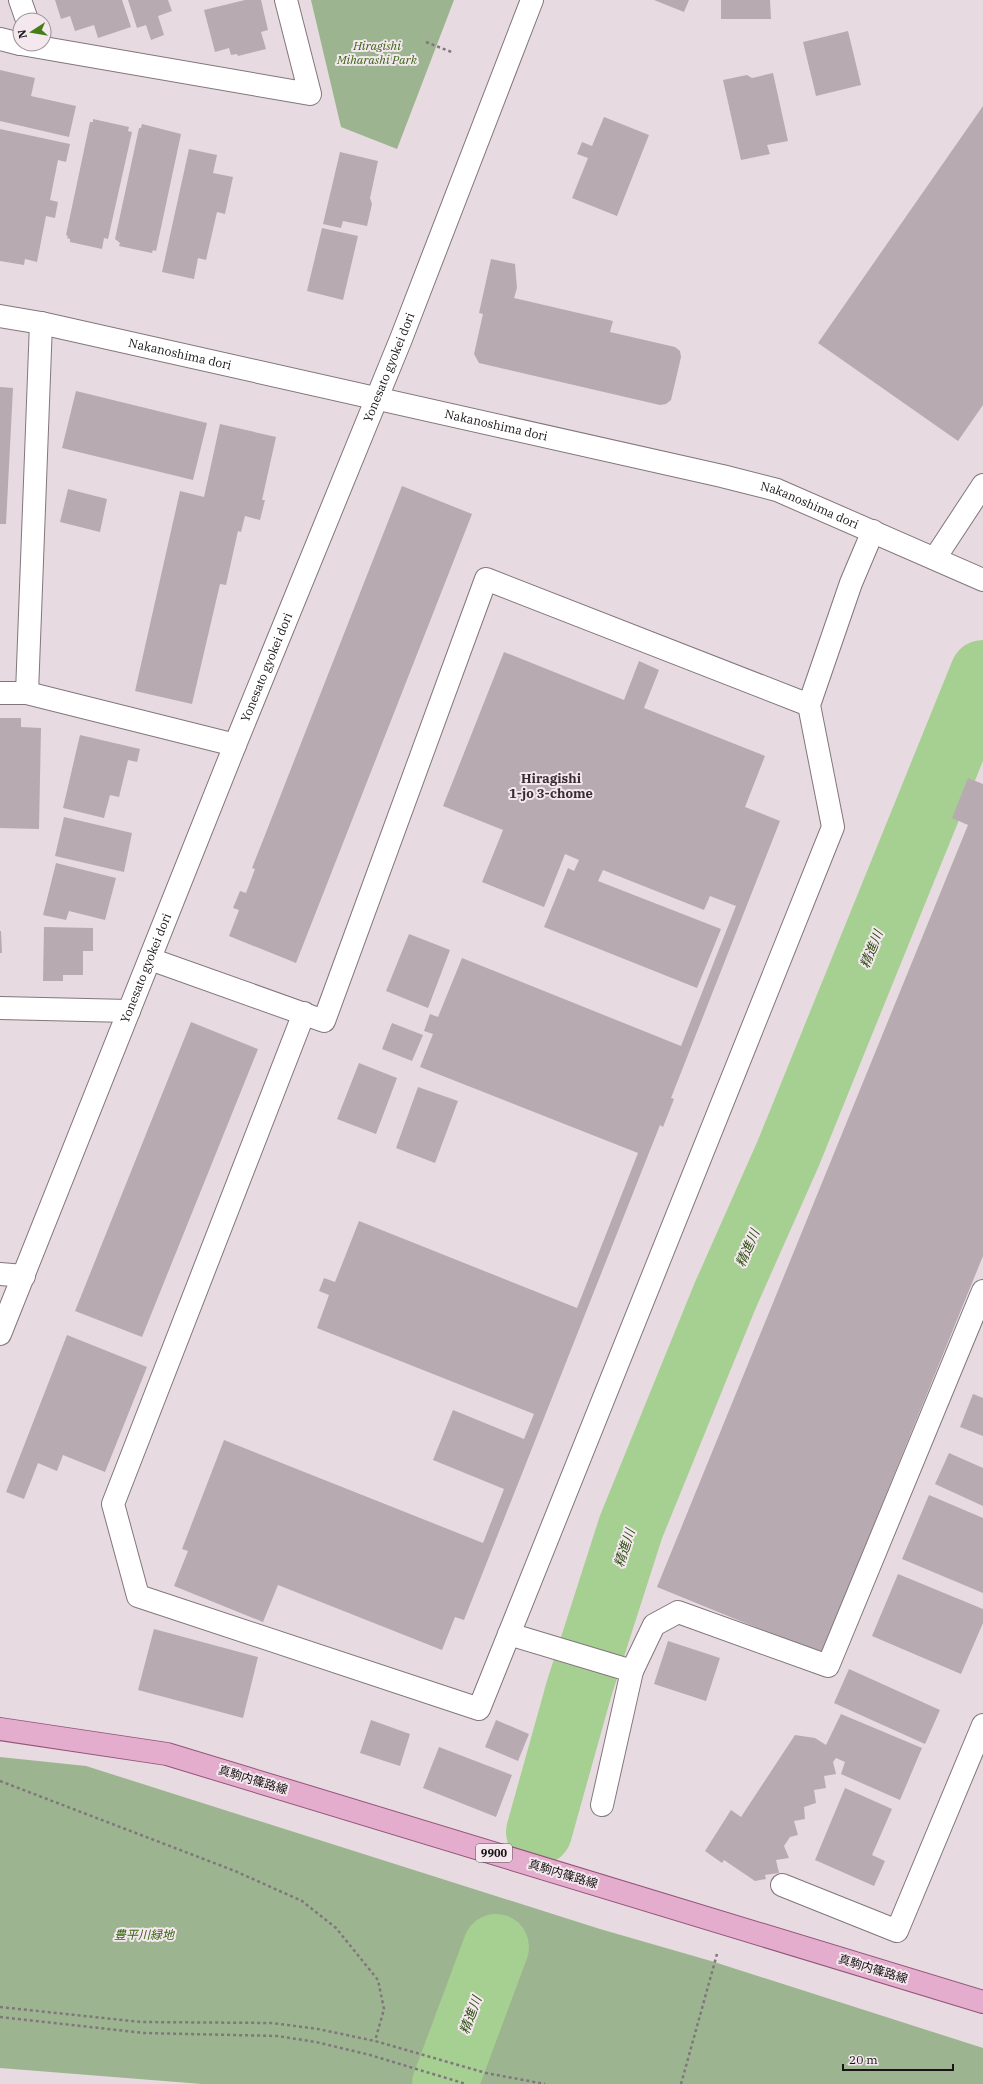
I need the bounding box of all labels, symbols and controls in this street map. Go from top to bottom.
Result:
north arrow [12,12,52,52]
text: N [14,28,30,40]
park label: Hiragishi Miharashi Park [336,38,418,67]
street label: Yonesato gyokei dori [360,310,418,424]
street label: Nakanoshima dori [127,335,233,373]
street label: Nakanoshima dori [443,406,549,444]
street label: Nakanoshima dori [759,478,861,532]
street label: Yonesato gyokei dori [237,610,295,724]
district label: Hiragishi 1-jo 3-chome [509,770,593,802]
street label: Yonesato gyokei dori [117,911,174,1025]
water label: 精進川 [856,926,887,970]
water label: 精進川 [732,1225,764,1269]
water label: 精進川 [610,1525,639,1569]
street label: 真駒内篠路線 [217,1762,290,1797]
road number: 9900 [476,1844,512,1862]
street label: 真駒内篠路線 [527,1856,600,1891]
park label: 豊平川緑地 [114,1927,176,1942]
street label: 真駒内篠路線 [837,1951,910,1986]
water label: 精進川 [456,1992,486,2036]
scale bar [843,2046,953,2072]
text: 20 m [849,2052,878,2067]

